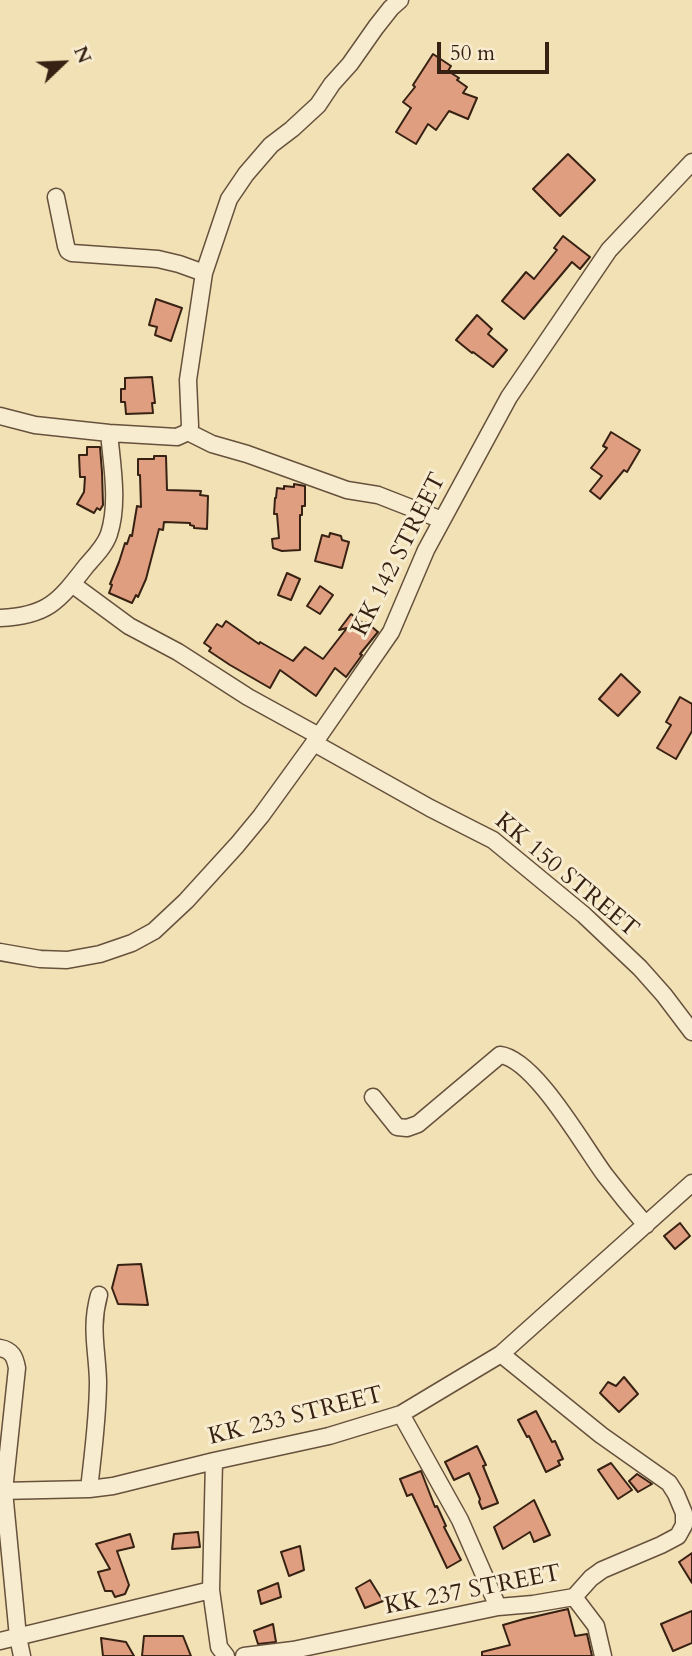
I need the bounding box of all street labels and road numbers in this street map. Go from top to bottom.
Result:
street label: KK 142 STREET [347,469,453,641]
street label: KK 150 STREET [488,807,644,945]
street label: KK 233 STREET [206,1381,386,1453]
street label: KK 237 STREET [382,1560,564,1622]

